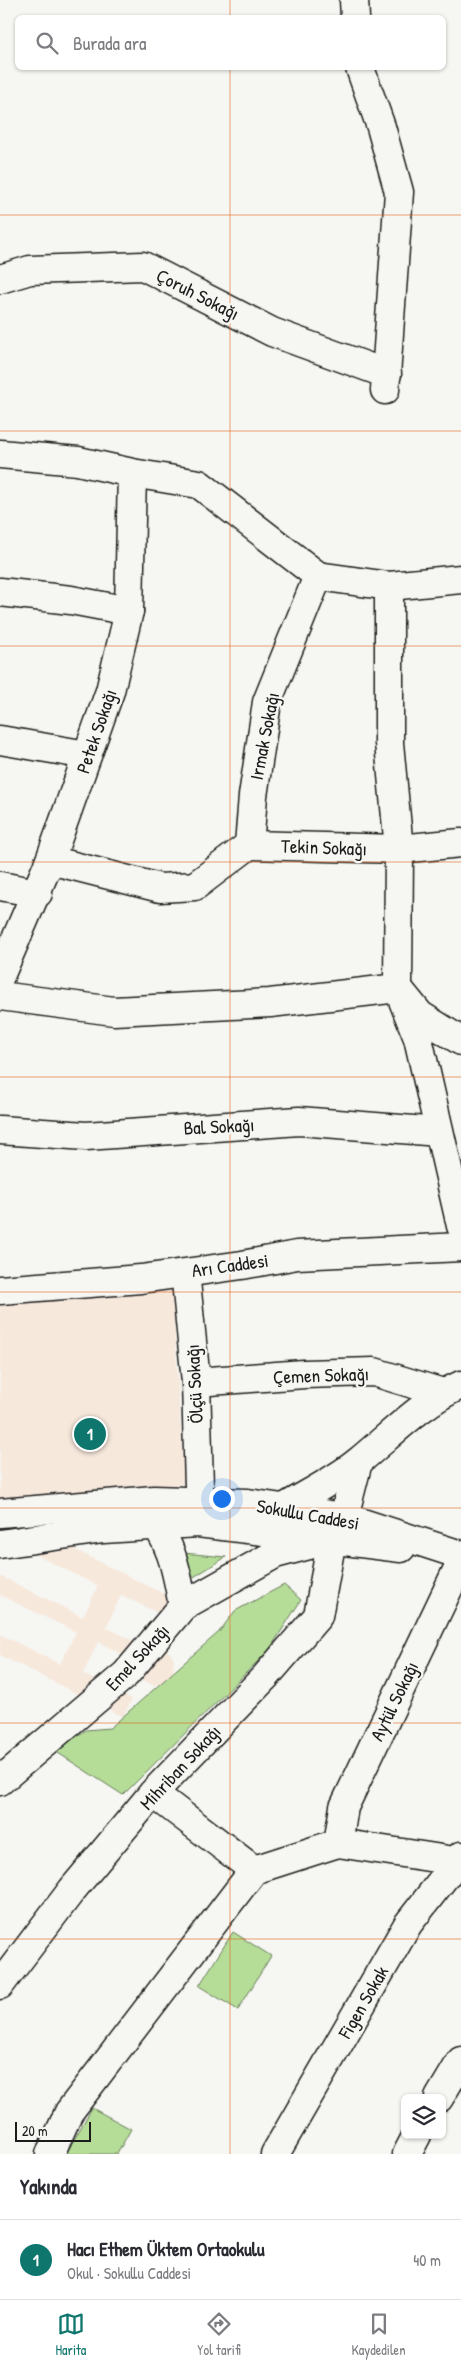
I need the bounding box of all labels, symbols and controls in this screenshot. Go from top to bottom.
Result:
search box [15,15,446,70]
icon: search [33,29,61,57]
text: Burada ara [73,30,146,56]
street label: Çoruh Sokağı [152,262,244,326]
street label: Petek Sokağı [69,685,123,777]
street label: Irmak Sokağı [243,690,285,782]
street label: Tekin Sokağı [281,833,367,861]
street label: Bal Sokağı [183,1111,255,1141]
street label: Arı Caddesi [190,1247,270,1283]
street label: Ölçü Sokağı [179,1344,209,1424]
street label: Çemen Sokağı [273,1360,369,1390]
pin: 1 [74,1415,106,1453]
your location [209,1486,235,1512]
street label: Sokullu Caddesi [255,1492,361,1536]
street label: Emel Sokağı [99,1618,175,1696]
street label: Aytül Sokağı [364,1657,424,1745]
street label: Mihriban Sokağı [134,1719,226,1815]
street label: Figen Sokak [331,1961,394,2044]
map controls [401,2094,446,2139]
button: layers [401,2094,446,2139]
scale bar [15,2119,91,2142]
text: 20 m [22,2121,48,2140]
text: Yakında [20,2172,77,2201]
text: Hacı Ethem Üktem Ortaokulu [67,2236,265,2262]
text: 1 [33,2249,39,2271]
text: 40 m [413,2249,441,2271]
text: Okul · Sokullu Caddesi [67,2262,191,2284]
tab: Harita [55,2310,86,2359]
tab: Yol tarifi [197,2310,241,2359]
tab: Kaydedilen [352,2310,406,2359]

